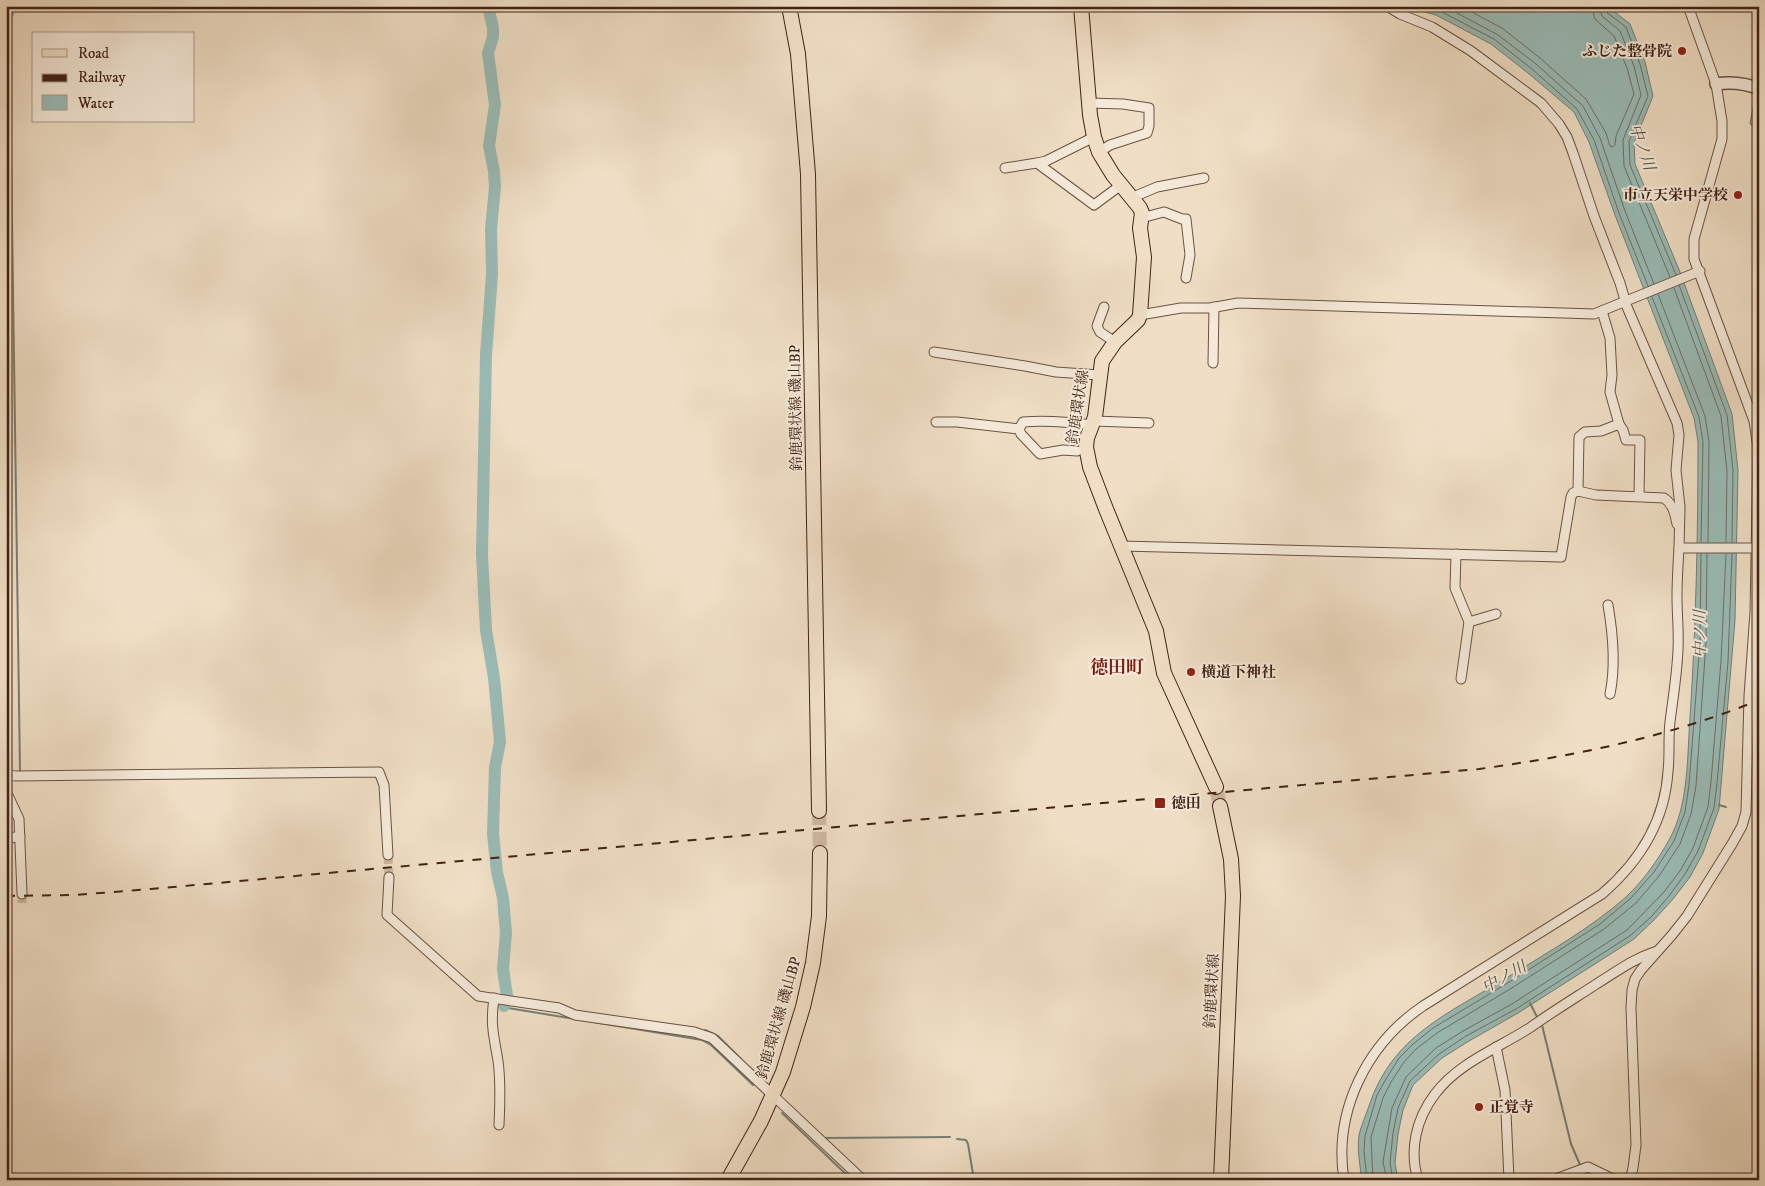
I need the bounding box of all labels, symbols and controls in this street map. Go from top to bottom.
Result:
legend [32,32,195,122]
place label: ふじた整骨院 [1582,42,1672,61]
text: Road [78,44,110,63]
marker: ふじた整骨院 [1676,45,1688,57]
text: Railway [78,68,126,87]
text: Water [77,94,114,113]
water label: 中ノ川 [1625,121,1660,175]
place label: 市立天栄中学校 [1623,186,1728,205]
marker: 市立天栄中学校 [1732,189,1744,201]
street label: 鈴鹿環状線 磯山BP [785,344,807,471]
street label: 鈴鹿環状線 [1063,368,1093,446]
water label: 中ノ川 [1690,608,1710,658]
district label: 徳田町 [1090,657,1144,679]
place label: 横道下神社 [1201,663,1276,682]
marker: 横道下神社 [1185,666,1197,678]
place label: 徳田 [1171,794,1201,813]
marker: 徳田 [1153,796,1167,810]
street label: 鈴鹿環状線 [1201,953,1223,1029]
street label: 鈴鹿環状線 磯山BP [752,954,806,1081]
water label: 中ノ川 [1478,956,1532,997]
place label: 正覚寺 [1489,1098,1534,1117]
marker: 正覚寺 [1473,1101,1485,1113]

